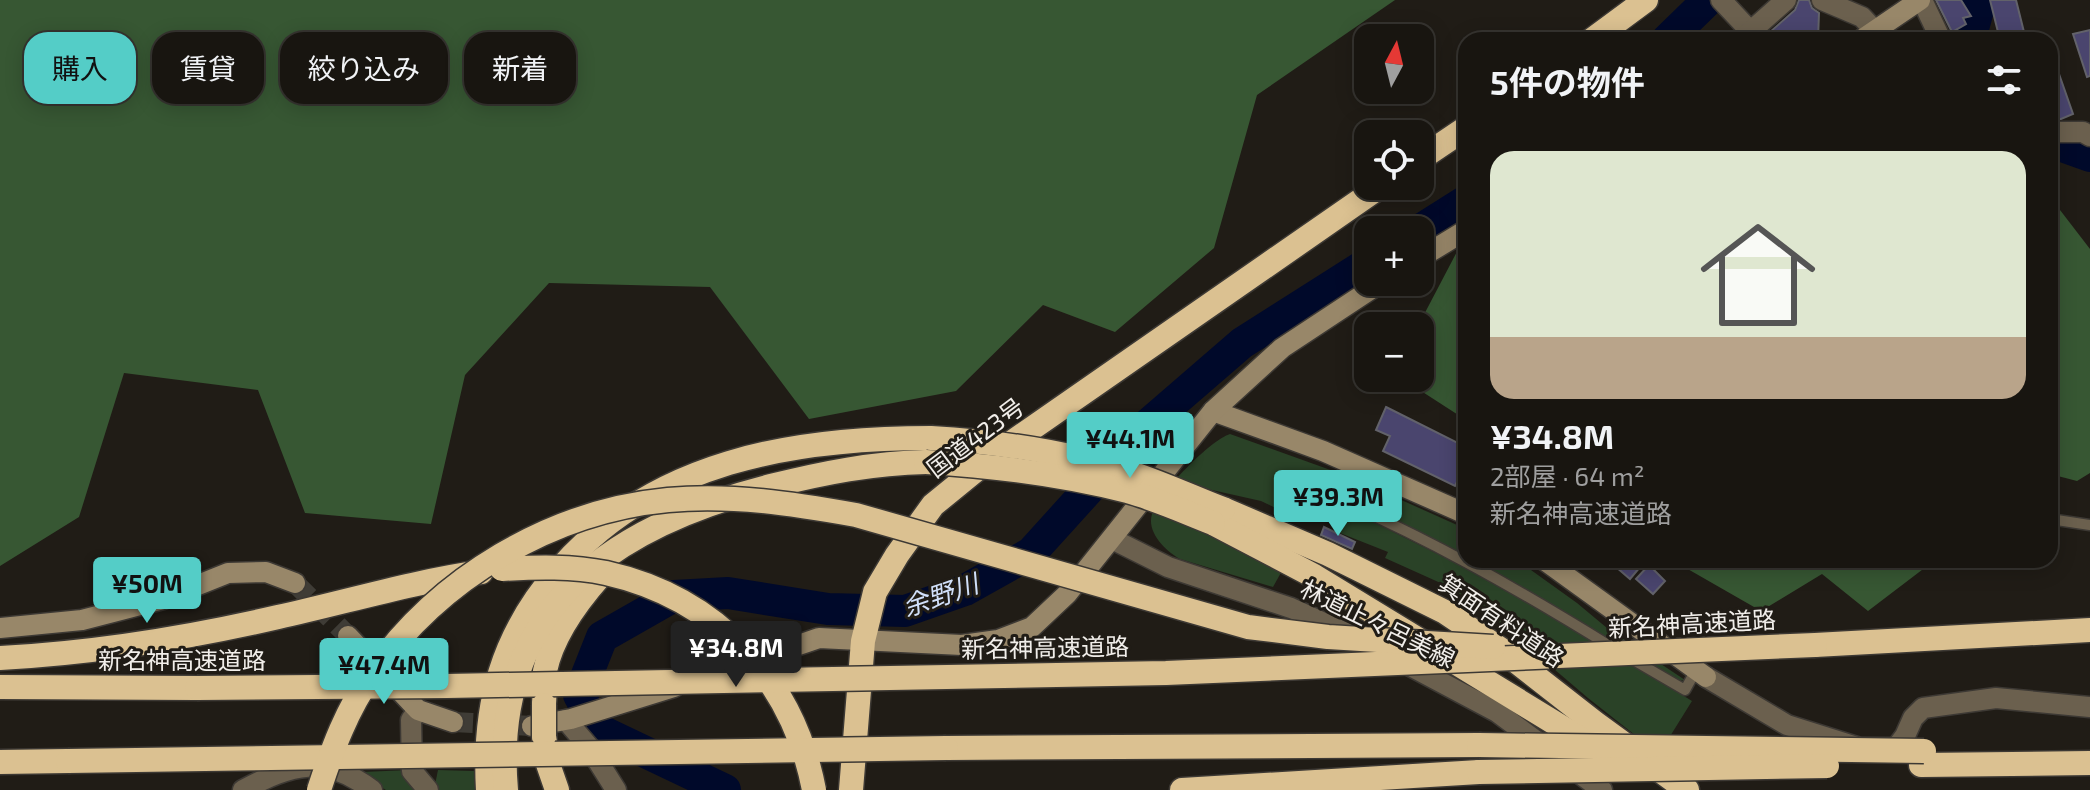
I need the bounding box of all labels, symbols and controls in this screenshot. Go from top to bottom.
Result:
north arrow [1354,24,1434,104]
map controls [1354,24,1434,392]
chip: 購入 [24,32,136,104]
chip: 賃貸 [152,32,264,104]
chip: 絞り込み [280,32,448,104]
chip: 新着 [464,32,576,104]
icon: filters [1982,58,2026,102]
text: 5件の物件 [1490,61,1645,102]
button: locate [1354,120,1434,200]
icon: home [1686,203,1830,347]
button: + [1354,216,1434,296]
button: − [1354,312,1434,392]
street label: 国道423号 [921,391,1029,483]
pin: ¥44.1M [1065,412,1195,480]
text: ¥34.8M [1490,415,1614,456]
text: ¥44.1M [1085,422,1175,453]
text: 2部屋 · 64 m² [1490,460,1645,491]
pin: ¥39.3M [1273,470,1403,538]
text: ¥39.3M [1292,480,1384,511]
text: 新名神高速道路 [1490,497,1672,528]
pin: ¥50M [100,557,194,625]
water label: 余野川 [898,566,985,621]
text: ¥50M [111,567,183,598]
street label: 箕面有料道路 [1434,568,1570,672]
street label: 林道止々呂美線 [1296,573,1460,673]
street label: 新名神高速道路 [1607,604,1777,642]
pin: ¥34.8M [671,621,801,689]
text: ¥34.8M [689,631,783,662]
street label: 新名神高速道路 [961,631,1129,663]
pin: ¥47.4M [319,638,449,706]
street label: 新名神高速道路 [98,645,266,674]
text: ¥47.4M [337,648,431,679]

